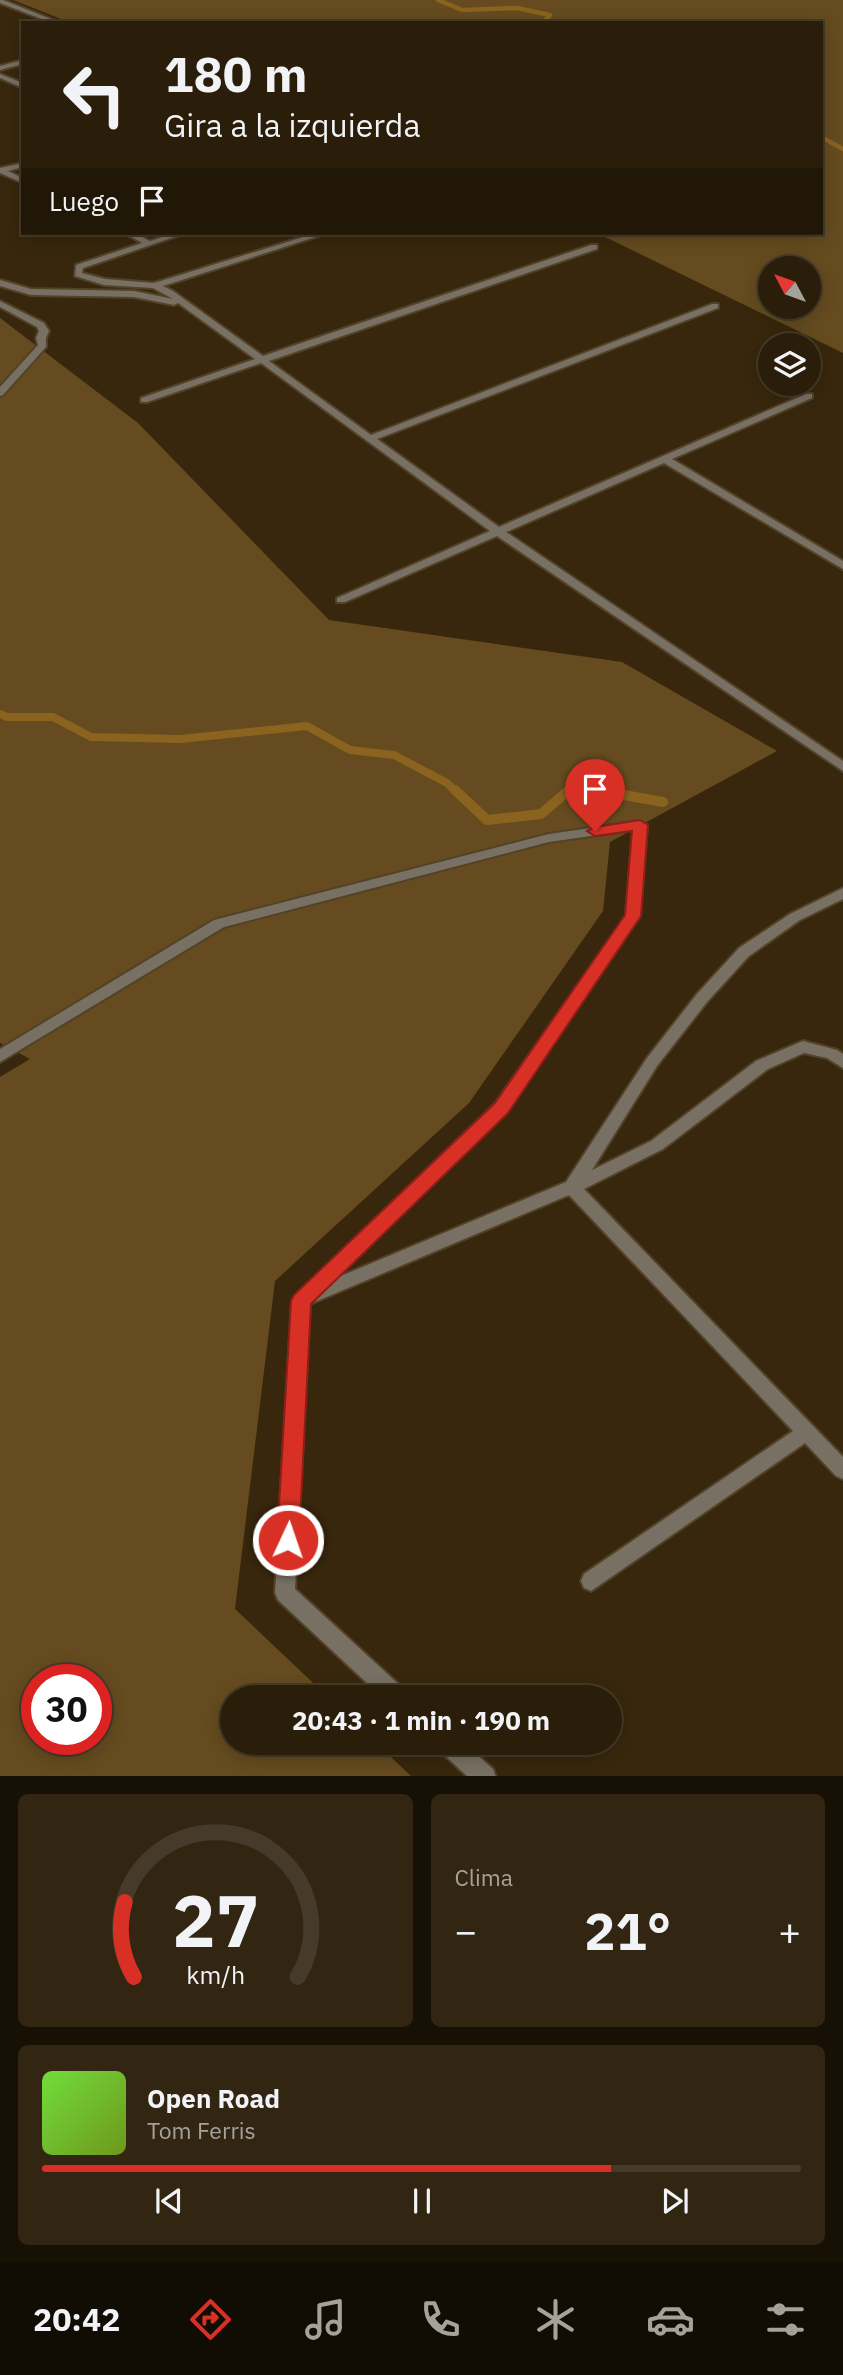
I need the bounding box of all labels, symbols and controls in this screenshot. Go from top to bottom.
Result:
text: 180 m [164,42,308,105]
icon: left [49,49,140,140]
text: Gira a la izquierda [164,104,421,146]
icon: arrive [133,182,171,220]
text: Luego [49,184,119,218]
north arrow [758,256,821,318]
map controls [758,256,821,396]
button: layers [758,333,821,396]
pin [565,759,625,831]
icon: arrive [576,770,614,808]
position arrow [251,1503,325,1577]
speed limit sign: 30 [21,1664,112,1755]
text: 20:43 · 1 min · 190 m [292,1703,550,1737]
text: Clima [455,1862,513,1892]
text: 27 [172,1872,259,1967]
text: 21° [584,1897,671,1964]
text: − [455,1906,477,1955]
text: + [778,1906,801,1955]
text: km/h [186,1957,245,1990]
text: Open Road [147,2081,280,2115]
text: Tom Ferris [147,2115,256,2145]
icon: previous [150,2182,188,2220]
icon: pause [403,2182,441,2220]
icon: next [656,2182,694,2220]
icon: directions [186,2295,235,2344]
icon: music [301,2295,350,2344]
icon: phone [416,2295,465,2344]
icon: climate [531,2295,580,2344]
icon: car [646,2295,695,2344]
icon: filters [761,2295,810,2344]
text: 20:42 [33,2298,120,2340]

